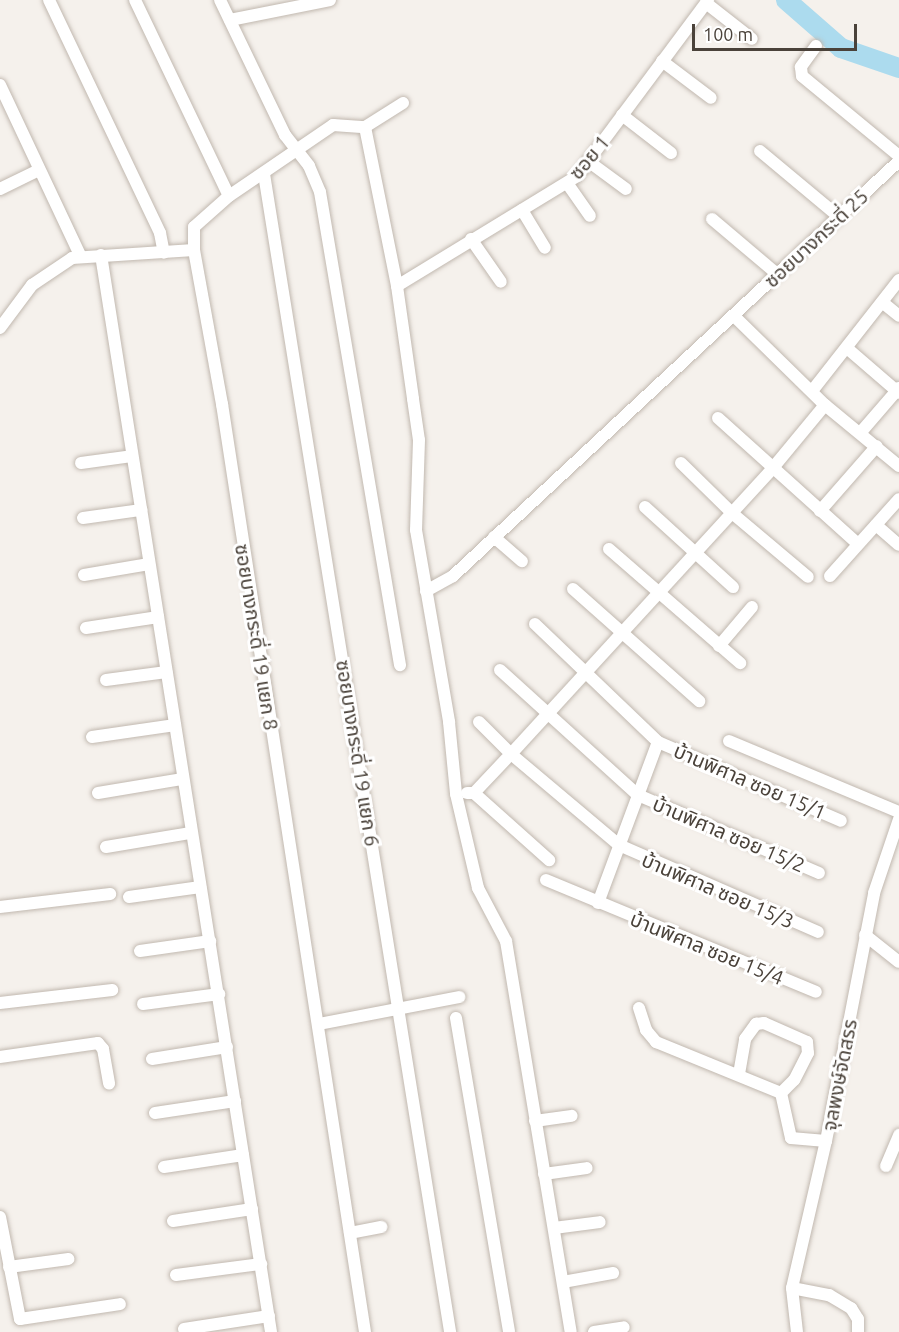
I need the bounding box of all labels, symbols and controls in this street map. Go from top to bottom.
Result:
scale bar [695,12,860,50]
text: 100 m [703,24,753,44]
street label: ซอย 1 [564,130,614,184]
street label: ซอยบางกระดี่ 25 [759,184,873,292]
street label: ซอยบางกระดี่ 19 แยก 8 [230,542,284,732]
street label: ซอยบางกระดี่ 19 แยก 6 [331,658,385,848]
street label: บ้านพิศาล ซอย 15/1 [670,738,830,824]
street label: บ้านพิศาล ซอย 15/2 [649,791,809,877]
street label: บ้านพิศาล ซอย 15/3 [638,847,798,933]
street label: บ้านพิศาล ซอย 15/4 [627,906,787,990]
street label: จุลพงษ์จัดสรร [816,1017,862,1133]

